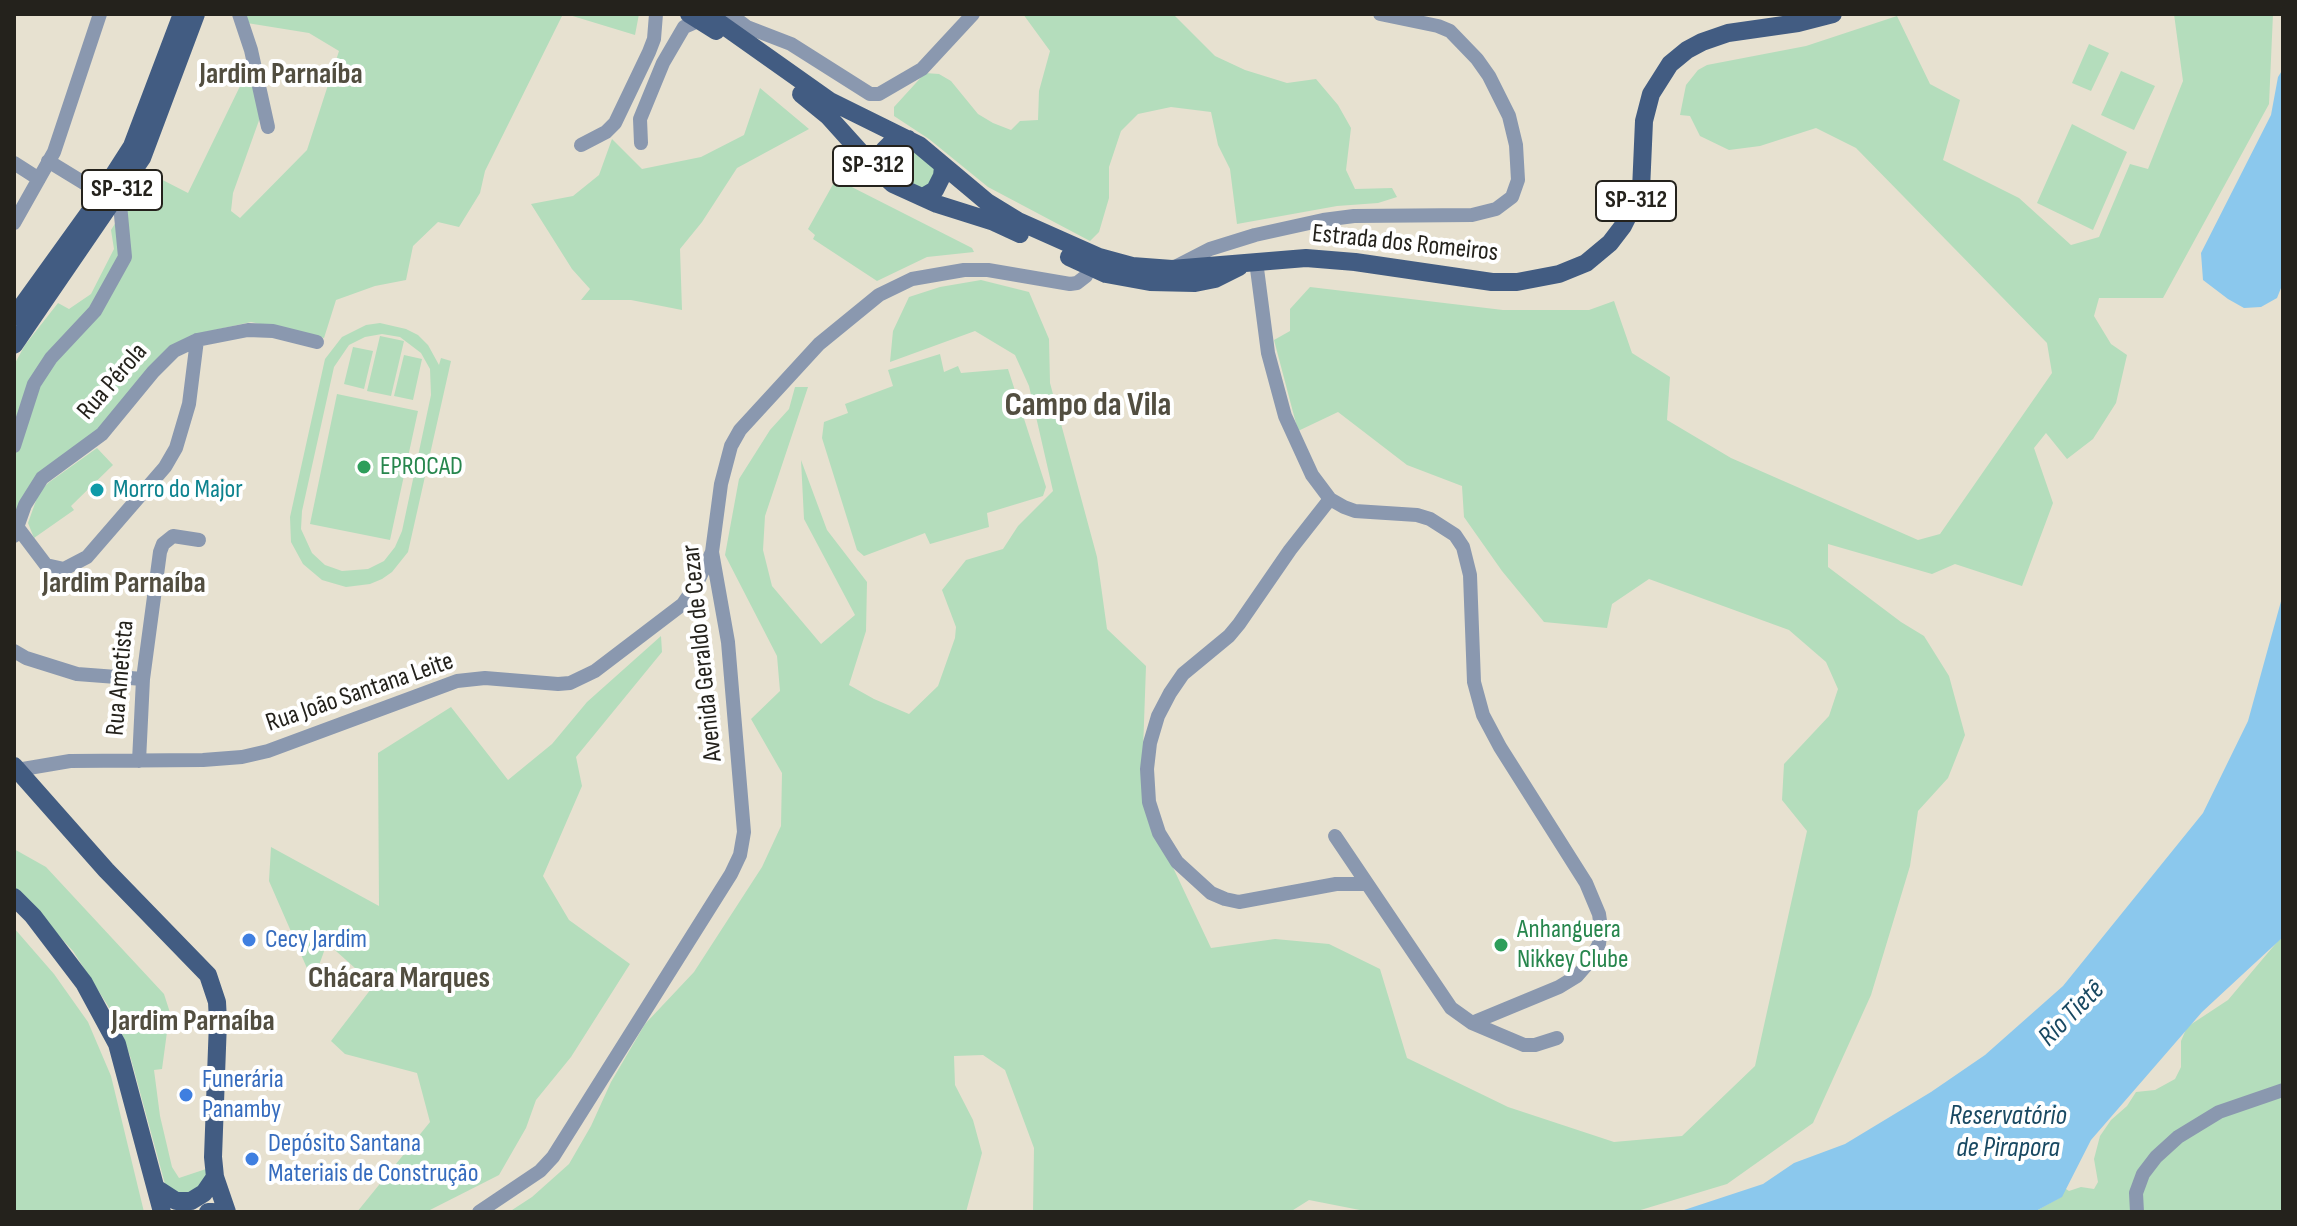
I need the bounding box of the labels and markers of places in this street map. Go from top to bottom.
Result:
place label: EPROCAD [380,451,463,483]
marker: EPROCAD [355,458,373,476]
place label: Morro do Major [113,474,243,506]
marker: Morro do Major [88,481,106,499]
place label: Anhanguera Nikkey Clube [1517,914,1629,976]
place label: Cecy Jardim [265,924,367,956]
marker: Cecy Jardim [240,931,258,949]
marker: Anhanguera Nikkey Clube [1492,936,1510,954]
place label: Funerária Panamby [202,1064,284,1126]
marker: Funerária Panamby [177,1086,195,1104]
place label: Depósito Santana Materiais de Construção [268,1128,478,1190]
marker: Depósito Santana Materiais de Construção [243,1150,261,1168]

